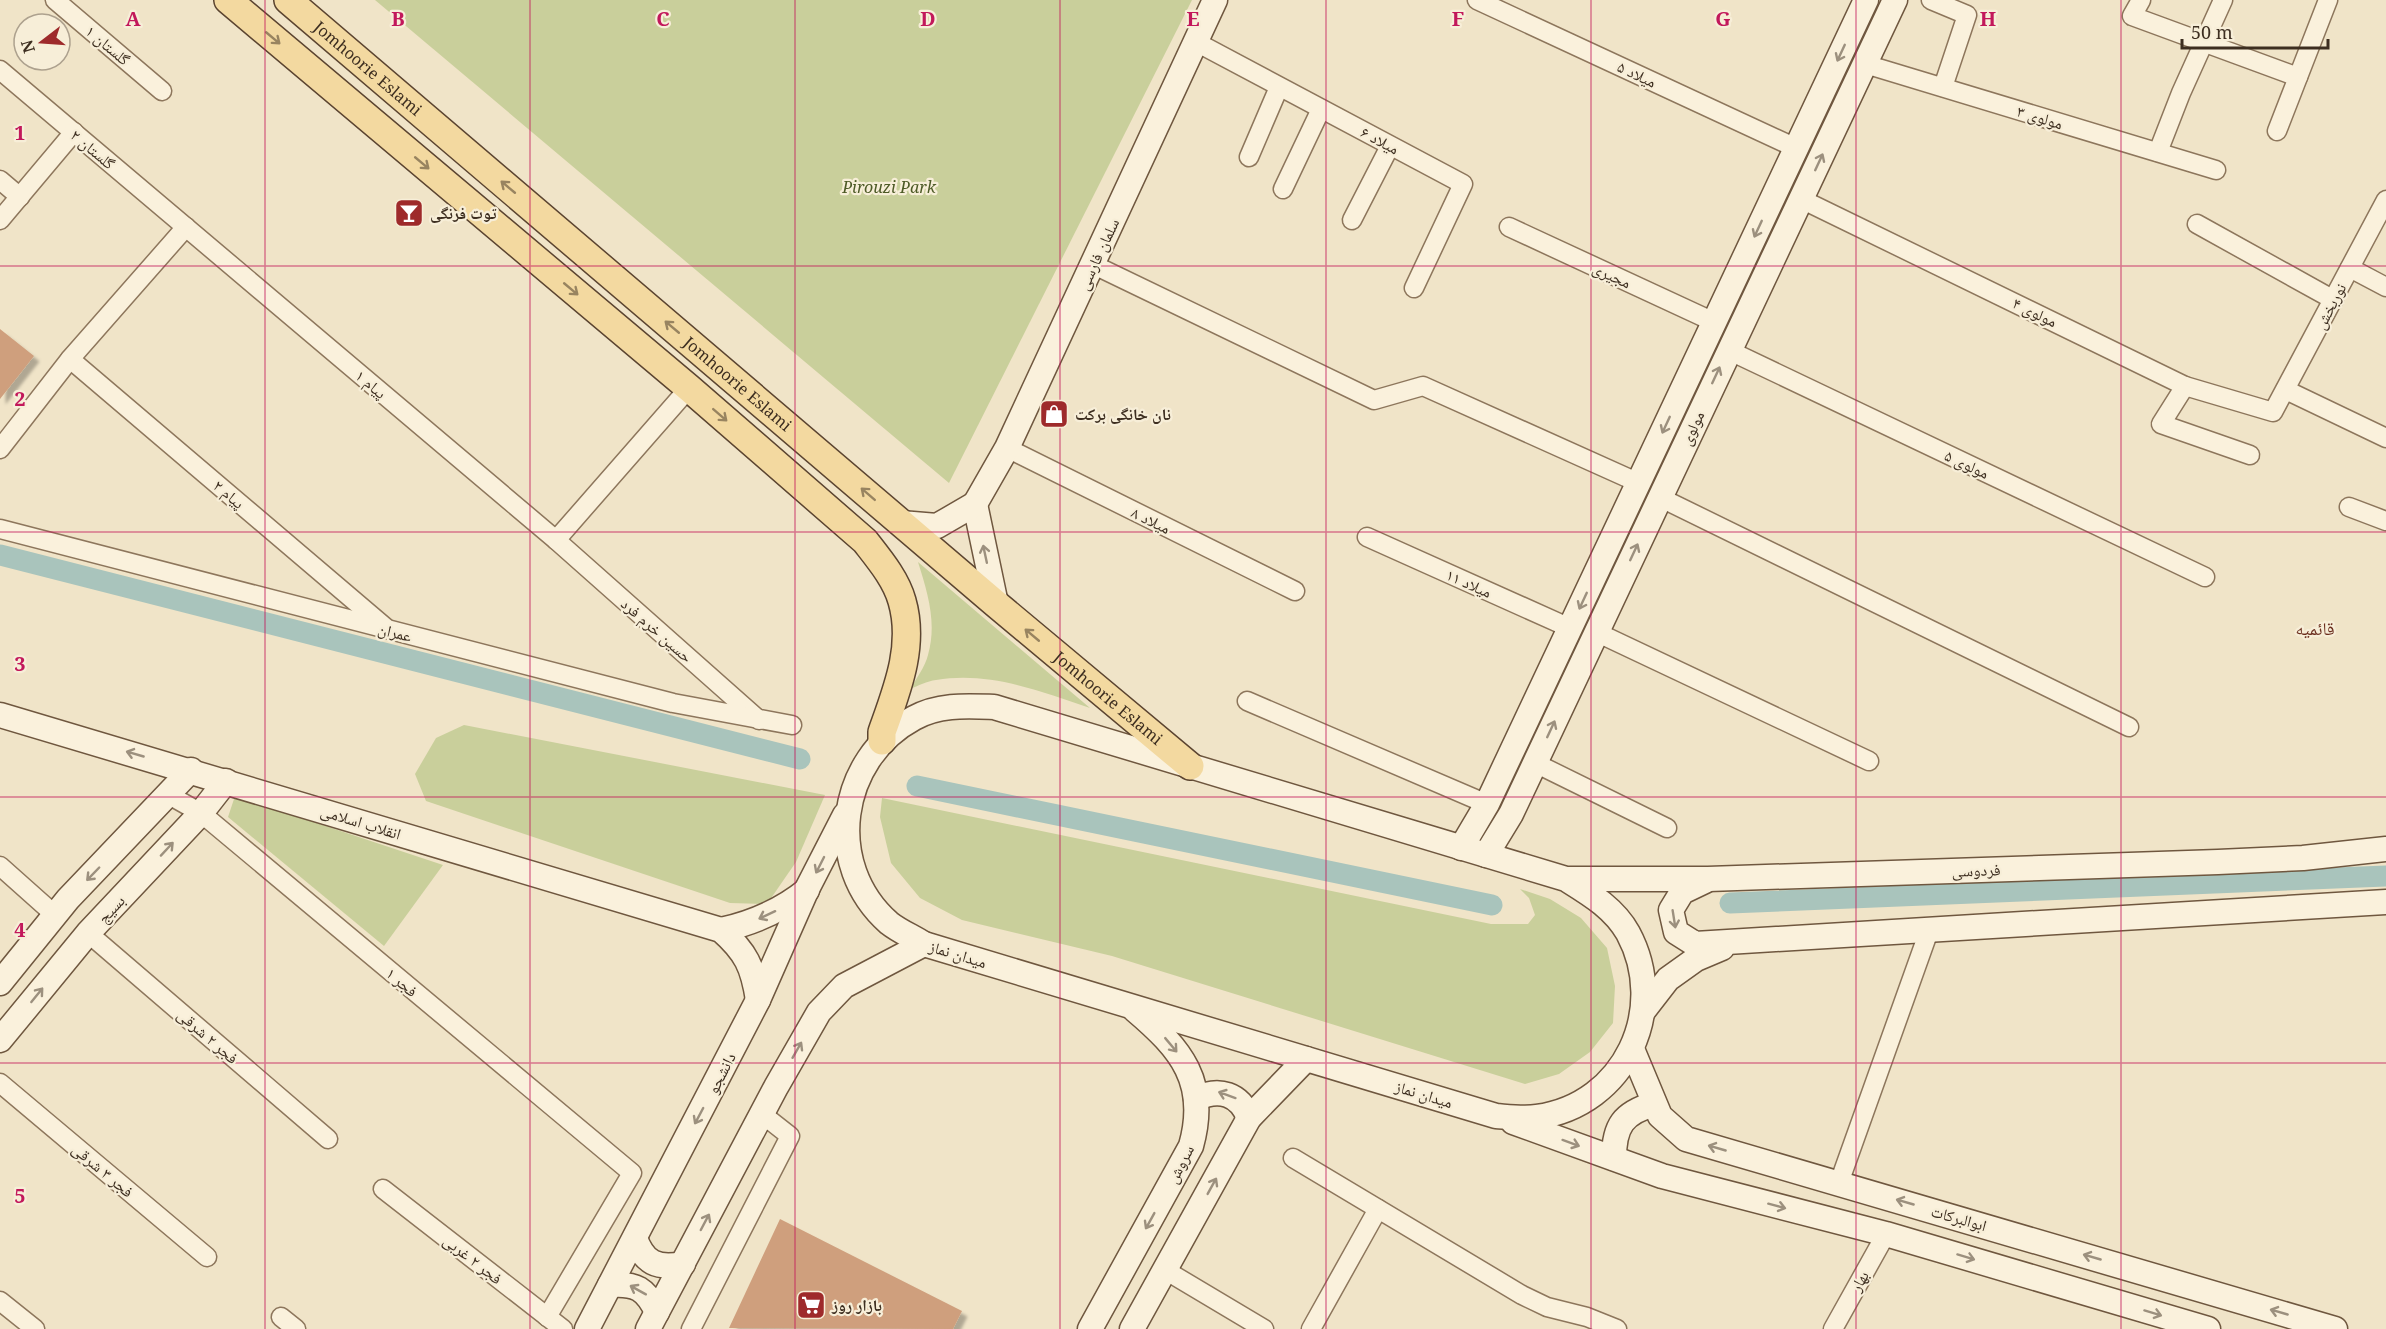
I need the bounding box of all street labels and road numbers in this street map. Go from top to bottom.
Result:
street label: Jomhoorie Eslami [308,15,427,121]
street label: گلستان ۱ [81,20,135,70]
street label: میلاد ۵ [1614,55,1660,93]
street label: مولوی ۳ [2014,100,2066,134]
street label: میلاد ۶ [1357,121,1403,159]
street label: گلستان ۲ [66,124,120,174]
street label: سلمان فارسی [1072,214,1124,294]
street label: مجیری [1589,257,1635,293]
street label: نوربخش [2309,279,2351,333]
street label: مولوی ۴ [2009,292,2061,332]
street label: Jomhoorie Eslami [678,331,796,436]
street label: پیام ۱ [351,364,391,404]
street label: مولوی [1675,407,1709,449]
street label: مولوی ۵ [1941,444,1993,484]
street label: پیام ۲ [209,474,249,514]
street label: میلاد ۸ [1128,501,1174,539]
street label: میلاد ۱۱ [1443,563,1495,603]
street label: حسین خرم فرد [616,593,698,667]
street label: عمران [376,617,414,647]
street label: Jomhoorie Eslami [1049,645,1167,750]
street label: انقلاب اسلامی [318,799,404,845]
street label: فردوسی [1951,858,2001,882]
street label: بسیج [92,890,130,928]
street label: میدان نماز [926,935,990,973]
street label: فجر ۱ [381,962,423,1002]
street label: فجر ۲ شرقی [173,1003,243,1069]
street label: دانشجو [701,1049,741,1097]
street label: میدان نماز [1392,1075,1456,1113]
street label: فجر ۳ شرقی [68,1138,138,1202]
street label: سروش [1161,1141,1199,1187]
street label: ابوالبرکات [1929,1200,1989,1236]
street label: فجر ۲ غربی [439,1229,507,1289]
street label: بهار [1844,1267,1874,1296]

